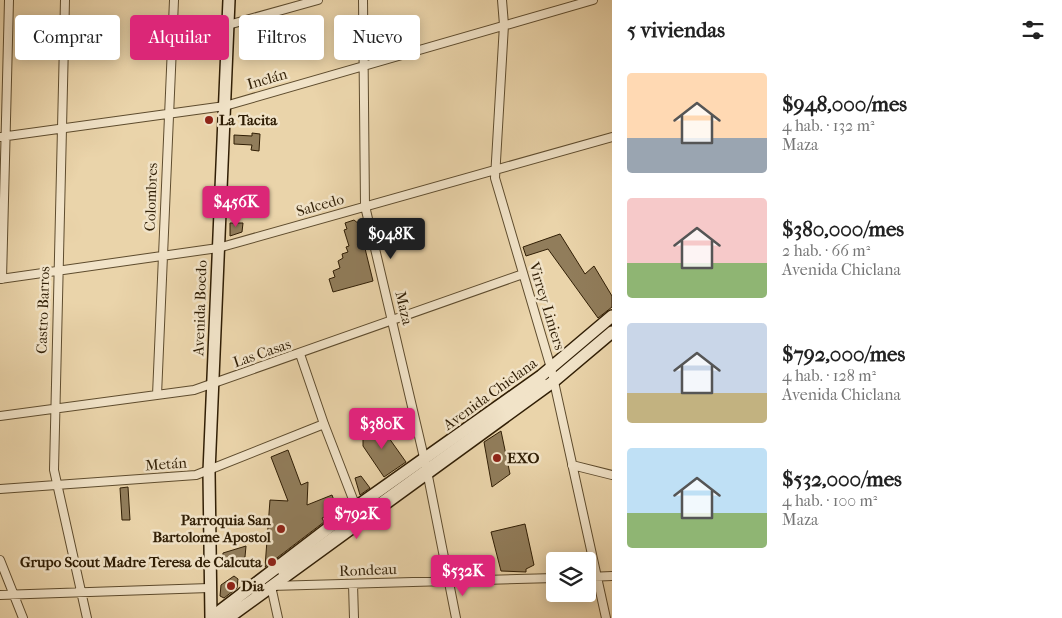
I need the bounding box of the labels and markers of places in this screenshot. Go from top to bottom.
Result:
place label: La Tacita [219,111,278,129]
marker: La Tacita [203,114,215,126]
pin: $456K [201,186,271,228]
pin: $948K [356,218,426,260]
pin: $380K [347,408,417,450]
place label: EXO [507,449,539,467]
marker: EXO [491,452,503,464]
pin: $792K [322,498,392,540]
place label: Parroquia San Bartolome Apostol [152,511,272,546]
marker: Parroquia San Bartolome Apostol [275,523,287,535]
place label: Grupo Scout Madre Teresa de Calcuta [20,553,263,571]
pin: $532K [428,554,498,597]
marker: Grupo Scout Madre Teresa de Calcuta [266,556,278,568]
place label: Dia [241,577,265,595]
marker: Dia [225,580,237,592]

